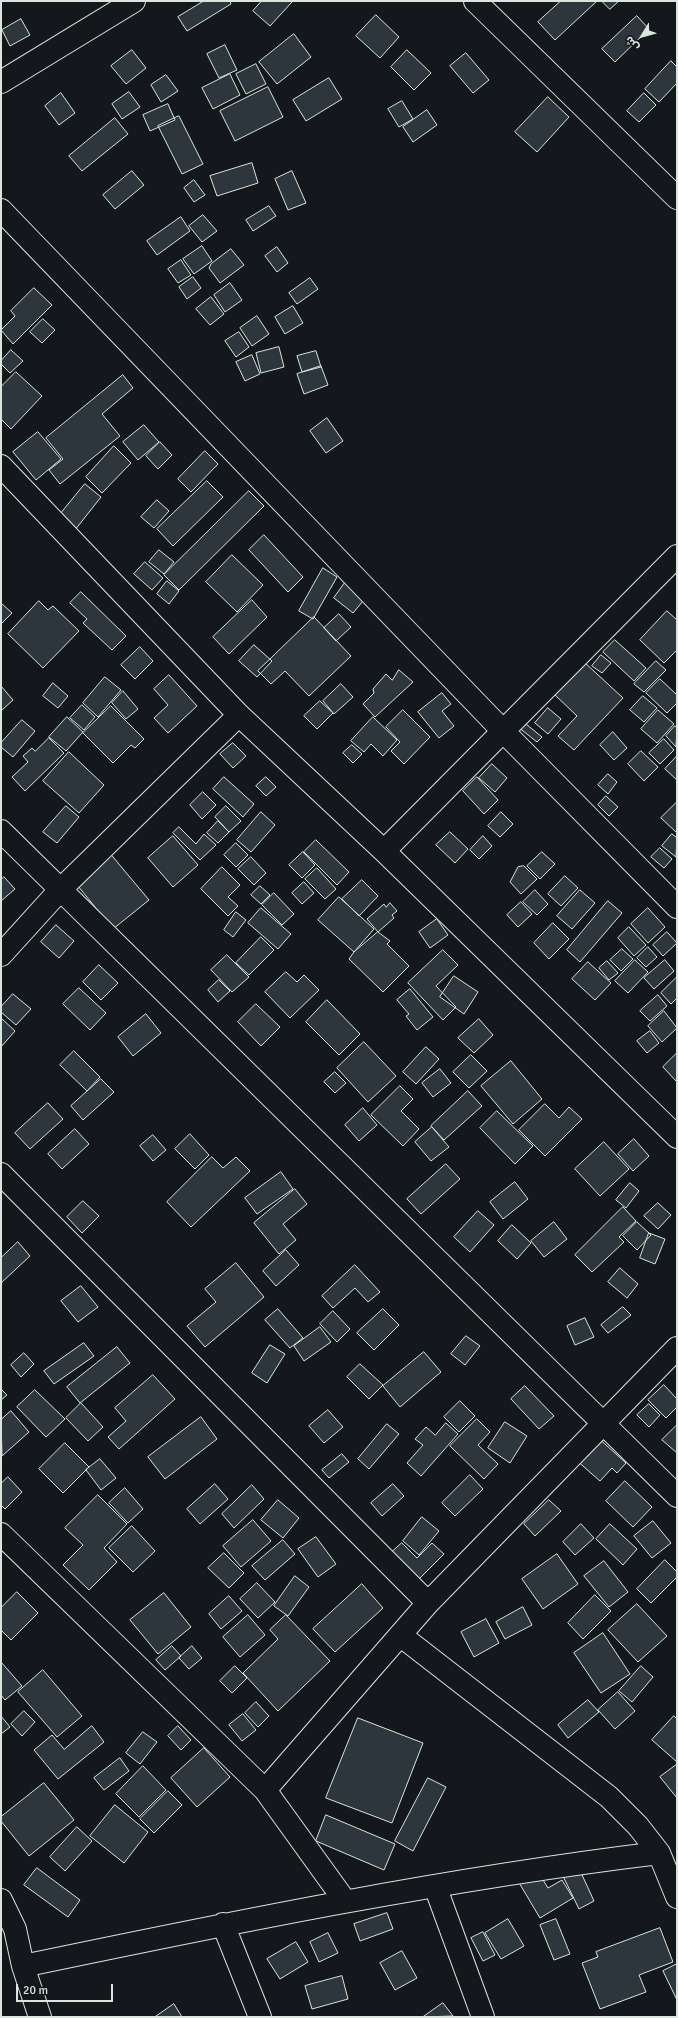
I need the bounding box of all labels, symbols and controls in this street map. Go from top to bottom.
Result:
north arrow [622,16,662,56]
text: ش [622,34,642,53]
scale bar [18,1976,115,2002]
text: 20 m [23,1983,48,1998]

